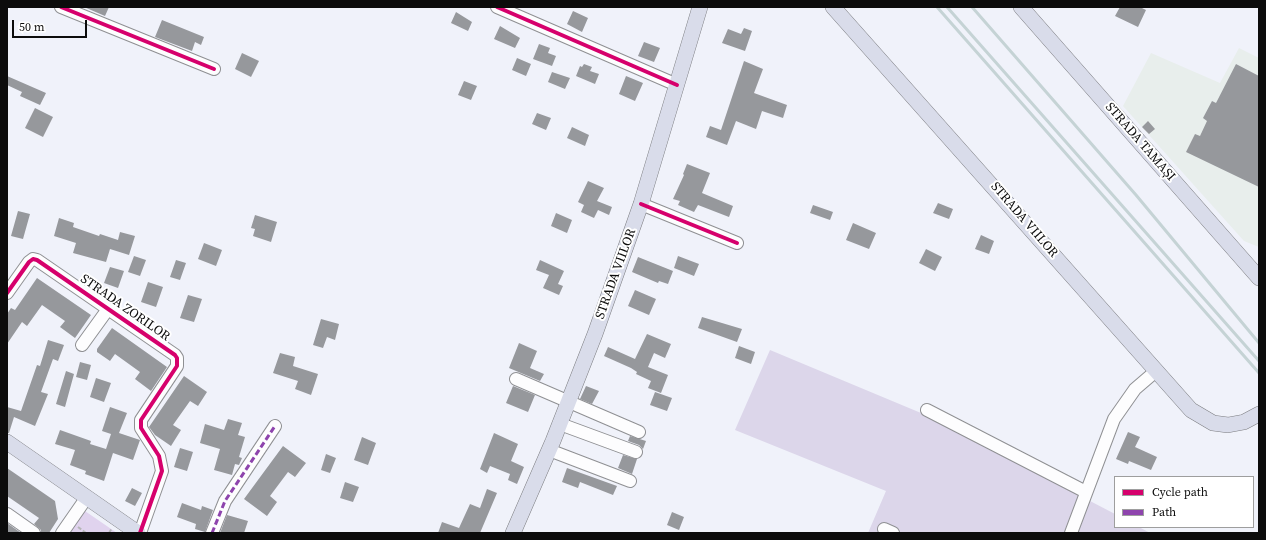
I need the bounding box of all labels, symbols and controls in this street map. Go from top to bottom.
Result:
scale bar [14,12,89,38]
text: 50 m [19,19,45,35]
street label: STRADA TAMAȘI [1102,100,1178,184]
street label: STRADA VIILOR [987,179,1061,261]
street label: STRADA VIILOR [592,227,640,321]
street label: STRADA ZORILOR [77,271,173,345]
legend [1114,476,1254,528]
text: Cycle path [1152,484,1208,500]
text: Path [1152,504,1176,520]

